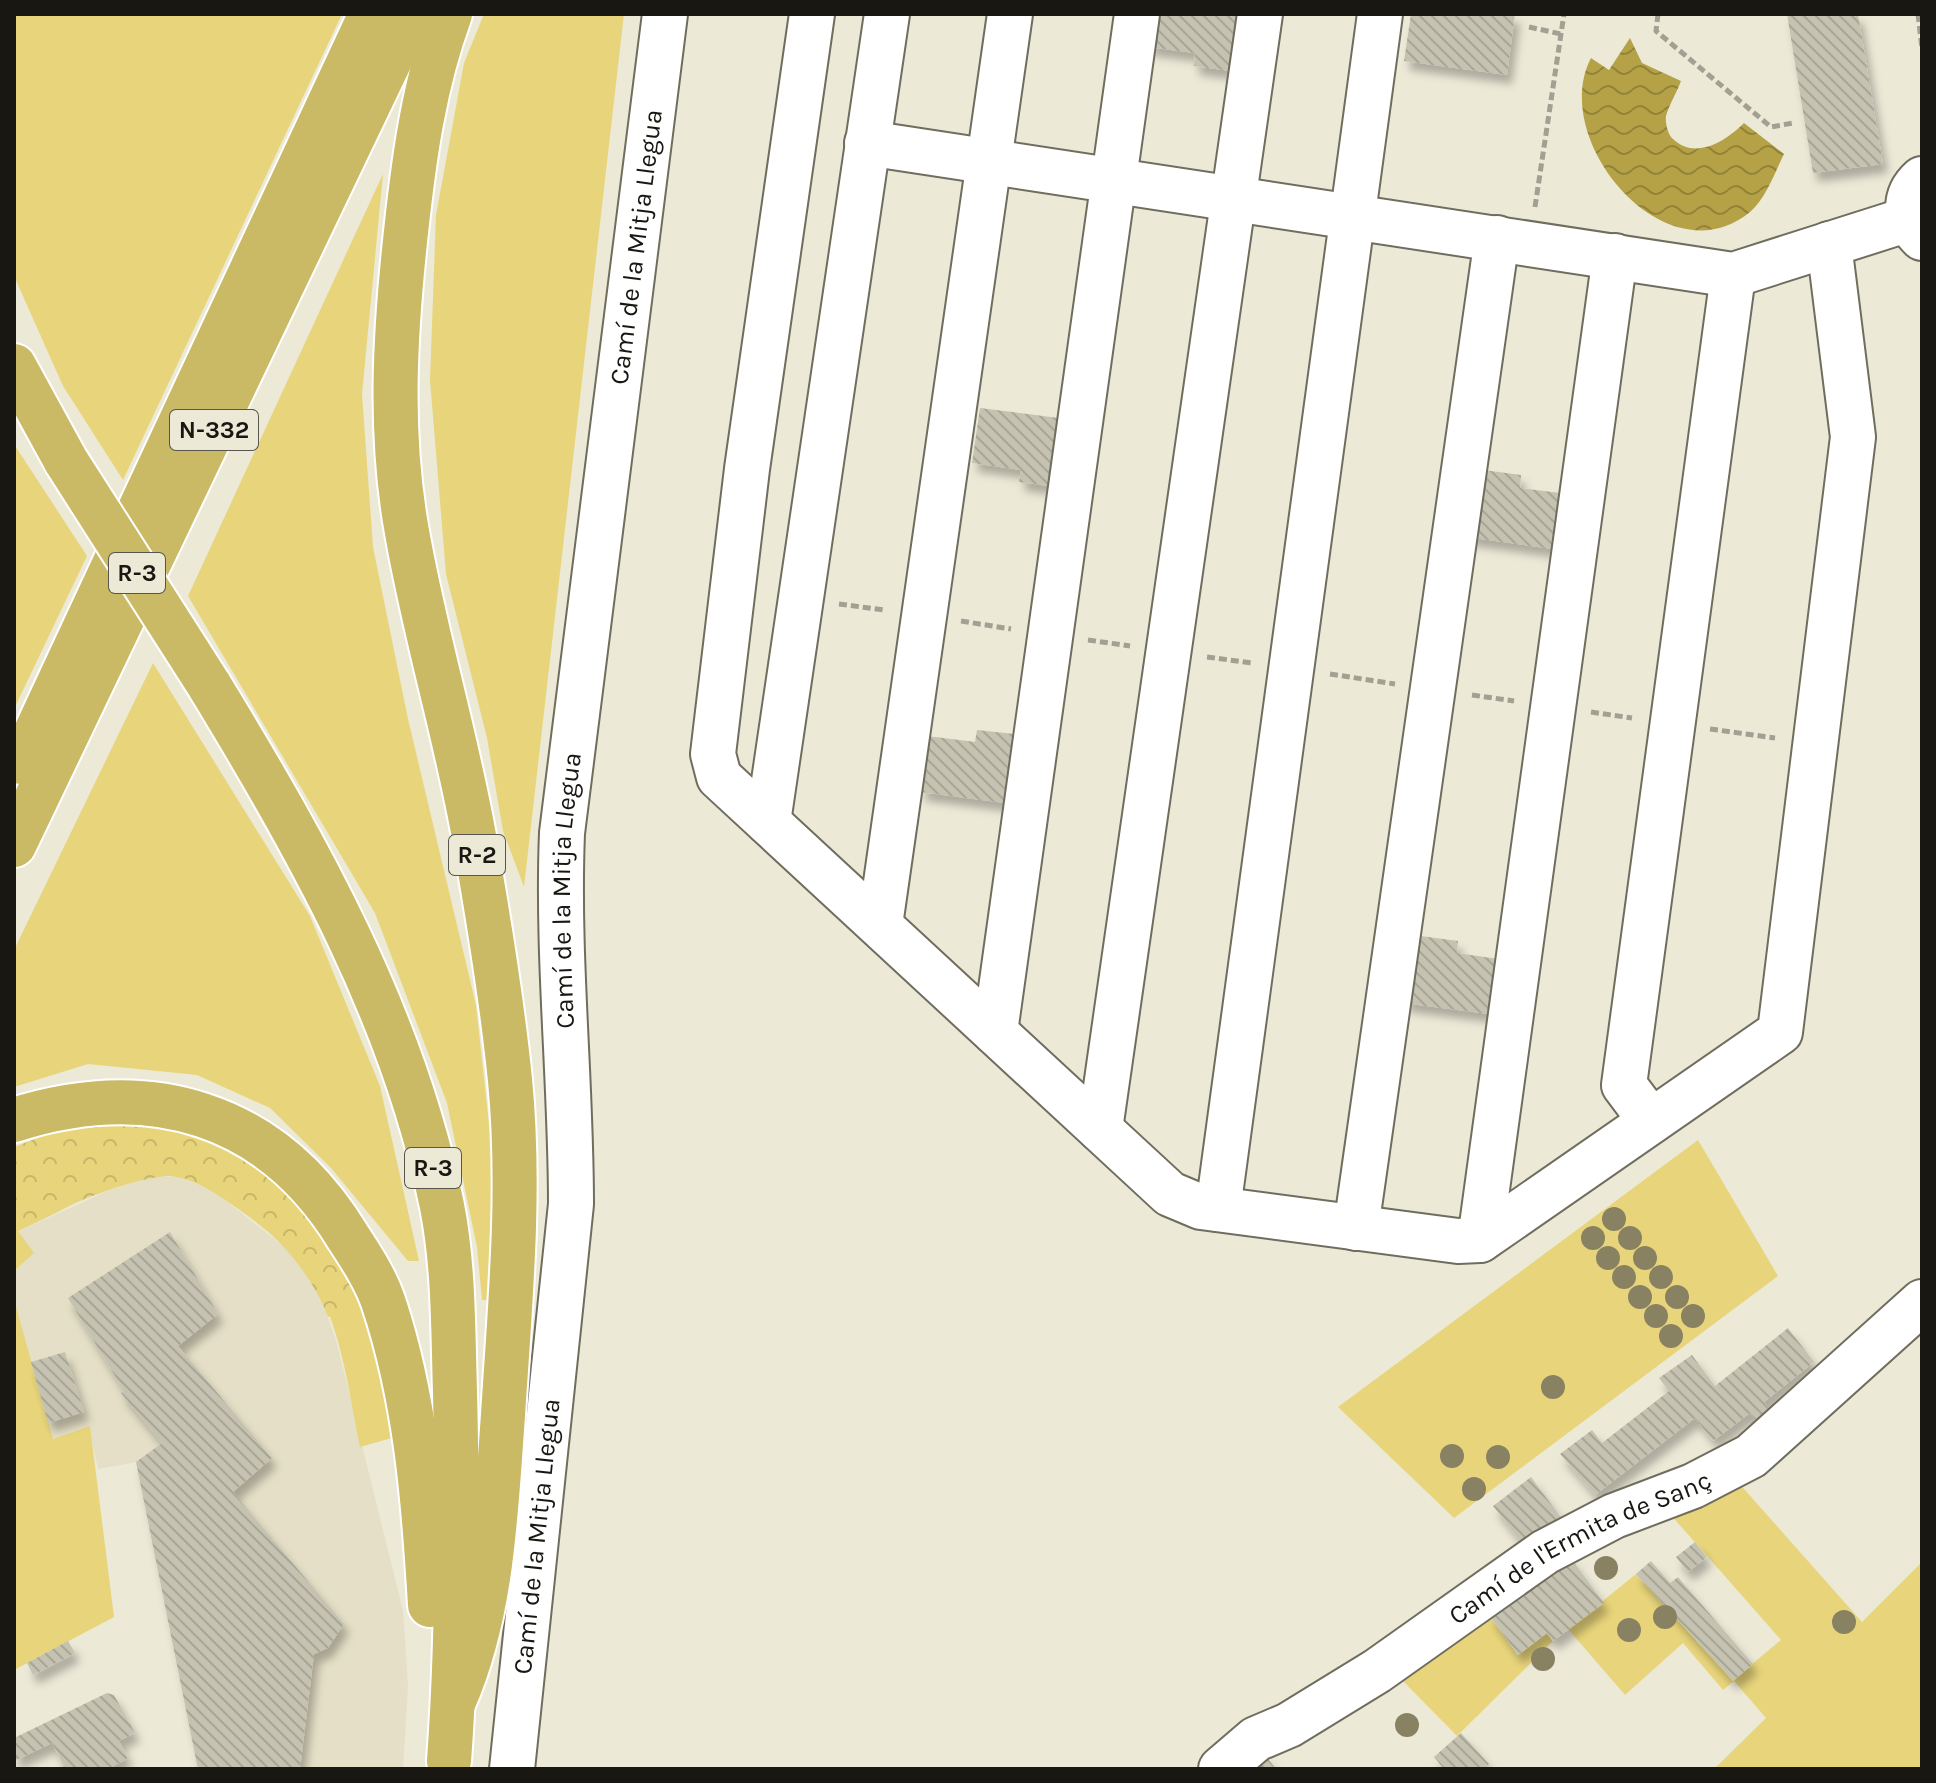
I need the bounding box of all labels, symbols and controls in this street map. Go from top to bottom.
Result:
street label: Camí de la Mitja Llegua [604,108,669,386]
road number: N-332 [170,410,258,450]
road number: R-3 [109,553,165,593]
street label: Camí de la Mitja Llegua [546,750,588,1029]
road number: R-2 [449,835,505,875]
road number: R-3 [405,1148,461,1188]
street label: Camí de la Mitja Llegua [507,1397,567,1676]
street label: Camí de l'Ermita de Sanç [1443,1464,1716,1631]

